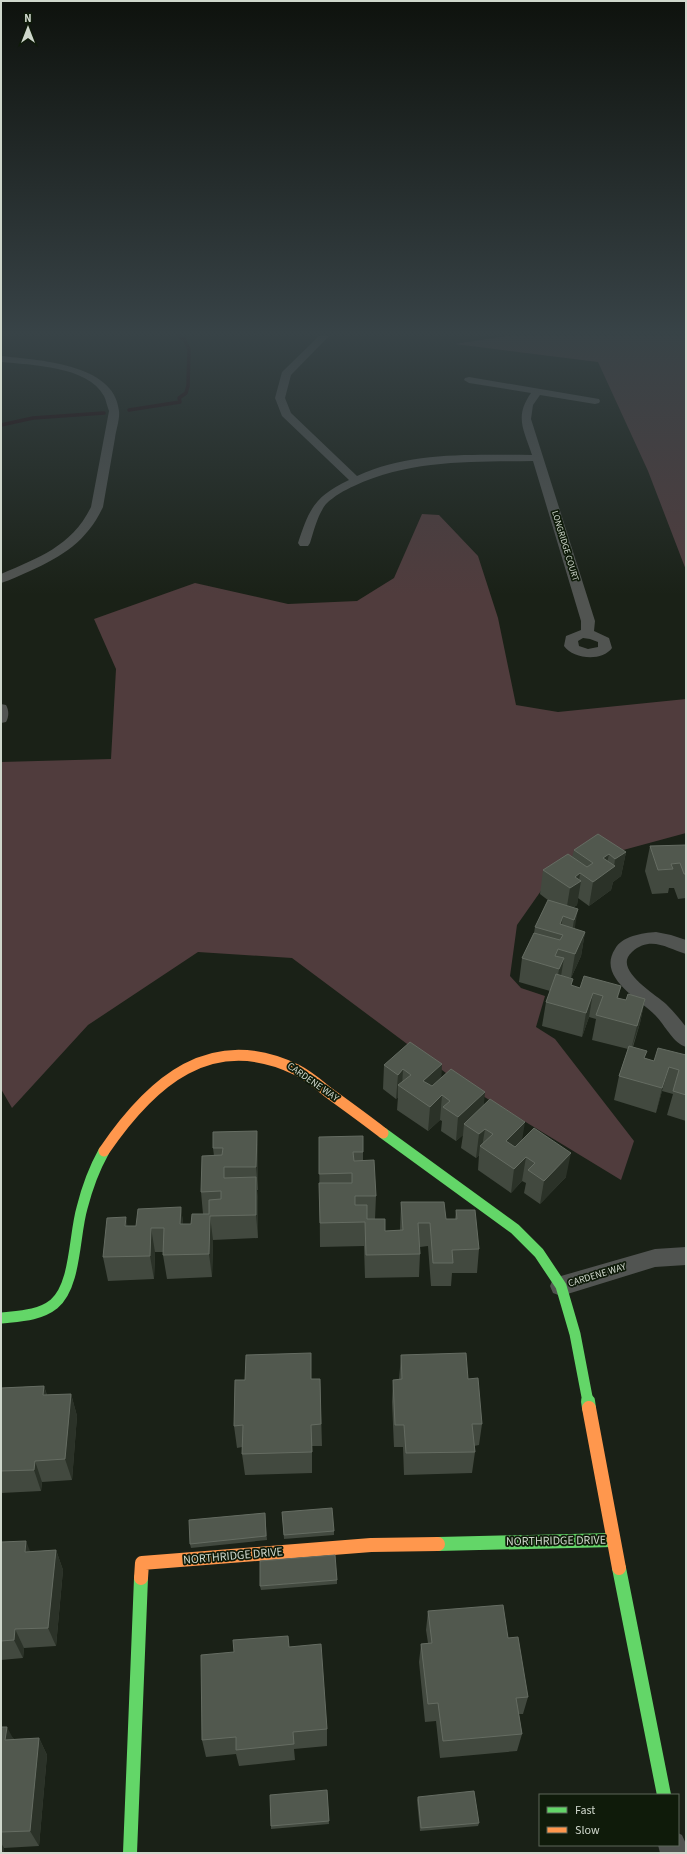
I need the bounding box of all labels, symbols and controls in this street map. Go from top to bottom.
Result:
north arrow [8,8,48,48]
text: N [24,11,32,26]
street label: LONGRIDGE COURT [548,509,582,583]
street label: CARDENE WAY [284,1059,342,1105]
street label: CARDENE WAY [566,1259,628,1290]
street label: NORTHRIDGE DRIVE [506,1532,606,1550]
street label: NORTHRIDGE DRIVE [182,1543,284,1569]
legend [539,1794,679,1846]
text: Fast [575,1802,595,1819]
text: Slow [575,1822,600,1839]

